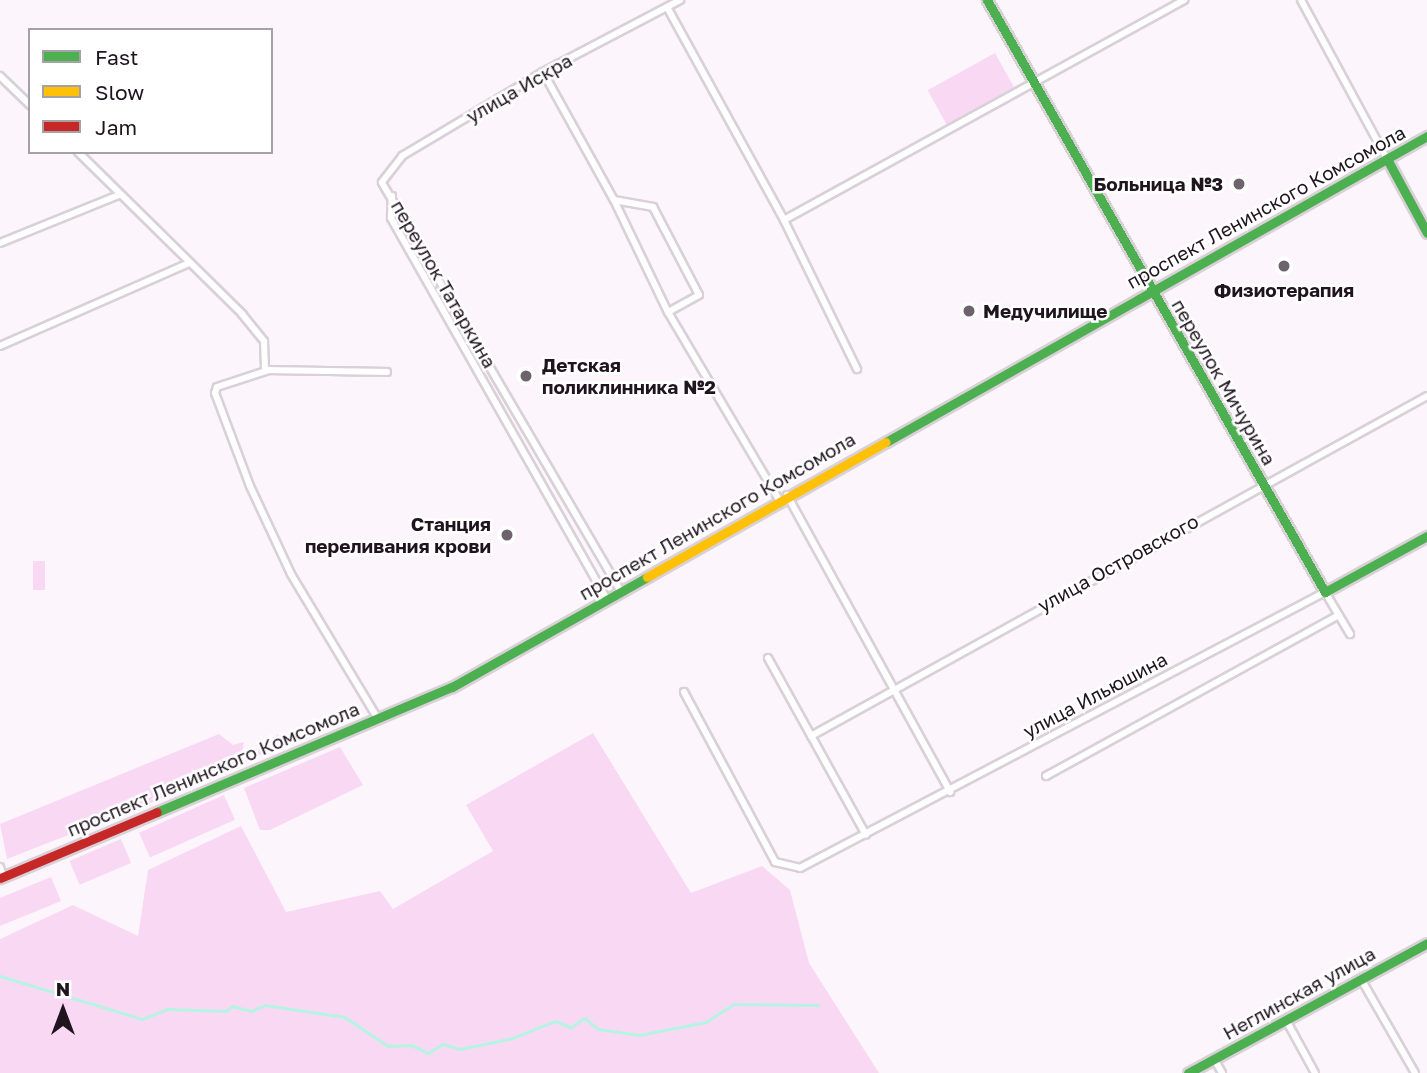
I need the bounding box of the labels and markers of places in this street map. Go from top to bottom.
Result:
place label: Больница №3 [1093,173,1223,195]
marker: Больница №3 [1229,174,1249,194]
marker: Физиотерапия [1274,256,1294,276]
place label: Физиотерапия [1214,279,1354,301]
place label: Медучилище [983,300,1107,322]
marker: Медучилище [961,303,977,319]
place label: Детская поликлинника №2 [542,354,716,398]
marker: Детская поликлинника №2 [516,366,536,386]
place label: Станция переливания крови [305,513,491,557]
marker: Станция переливания крови [497,525,517,545]

